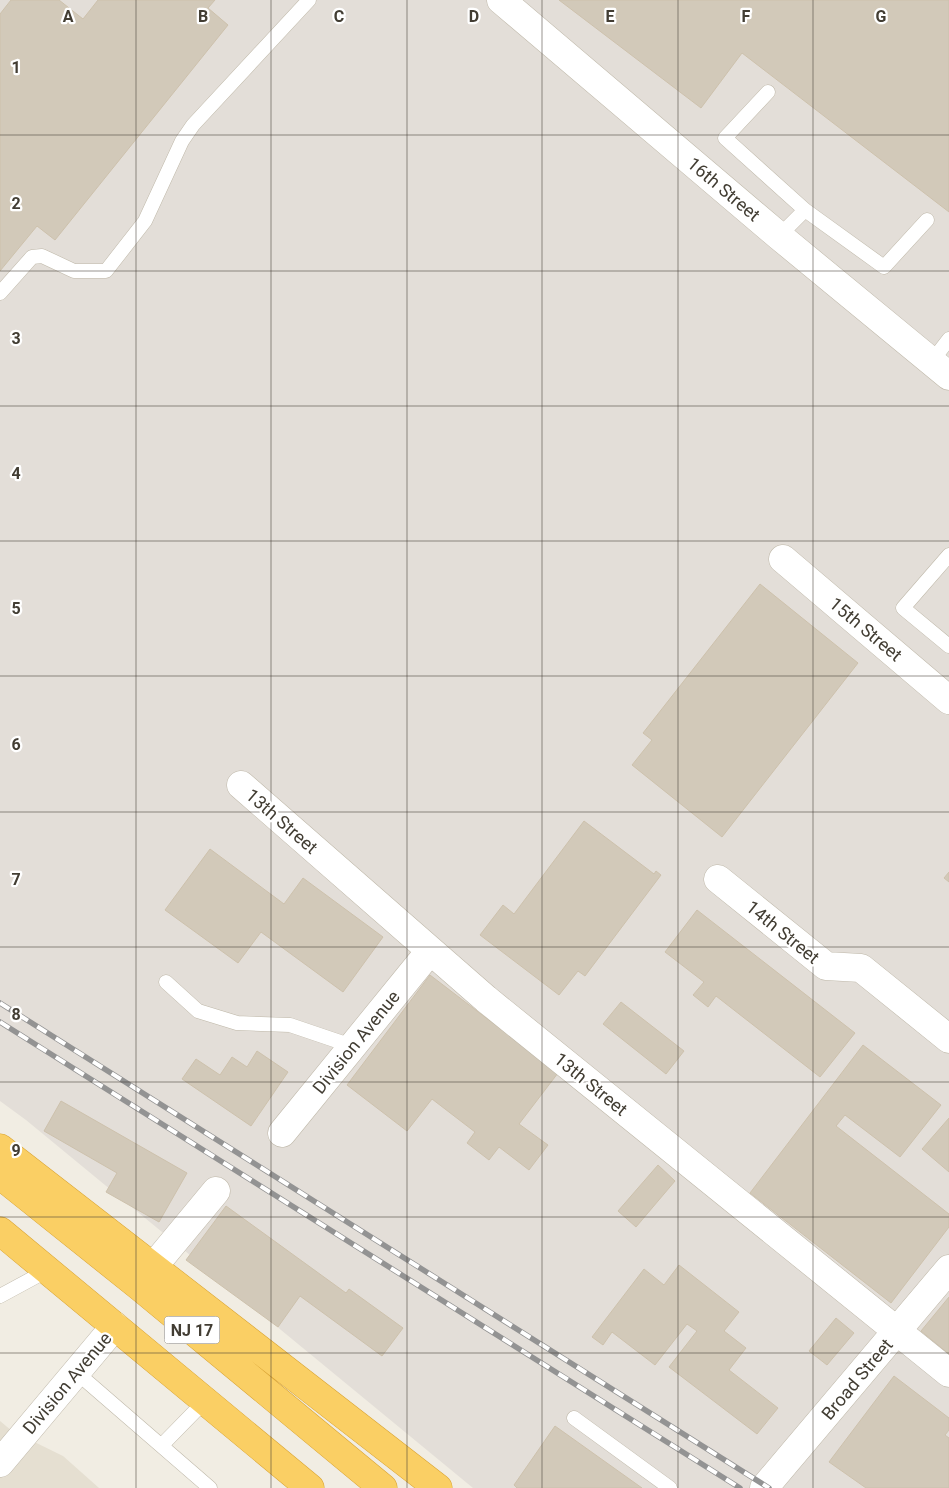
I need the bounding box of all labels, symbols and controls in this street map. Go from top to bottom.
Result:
text: A [63,7,74,26]
text: B [198,7,208,26]
text: C [334,7,344,26]
text: D [469,7,479,26]
text: E [606,7,615,26]
text: F [742,7,751,26]
text: G [876,7,887,26]
text: 1 [11,58,21,77]
street label: 16th Street [684,153,765,225]
text: 2 [11,194,21,213]
text: 3 [11,329,21,348]
text: 4 [11,464,21,483]
street label: 15th Street [826,593,907,665]
text: 5 [11,599,21,618]
text: 6 [11,735,21,754]
street label: 13th Street [242,784,322,858]
text: 7 [11,870,21,889]
street label: 14th Street [742,896,824,968]
street label: Division Avenue [308,986,404,1098]
text: 8 [11,1005,21,1024]
street label: 13th Street [550,1048,632,1120]
text: 9 [11,1141,21,1160]
road number: NJ 17 [164,1316,220,1344]
street label: Division Avenue [18,1328,116,1438]
street label: Broad Street [817,1334,897,1424]

